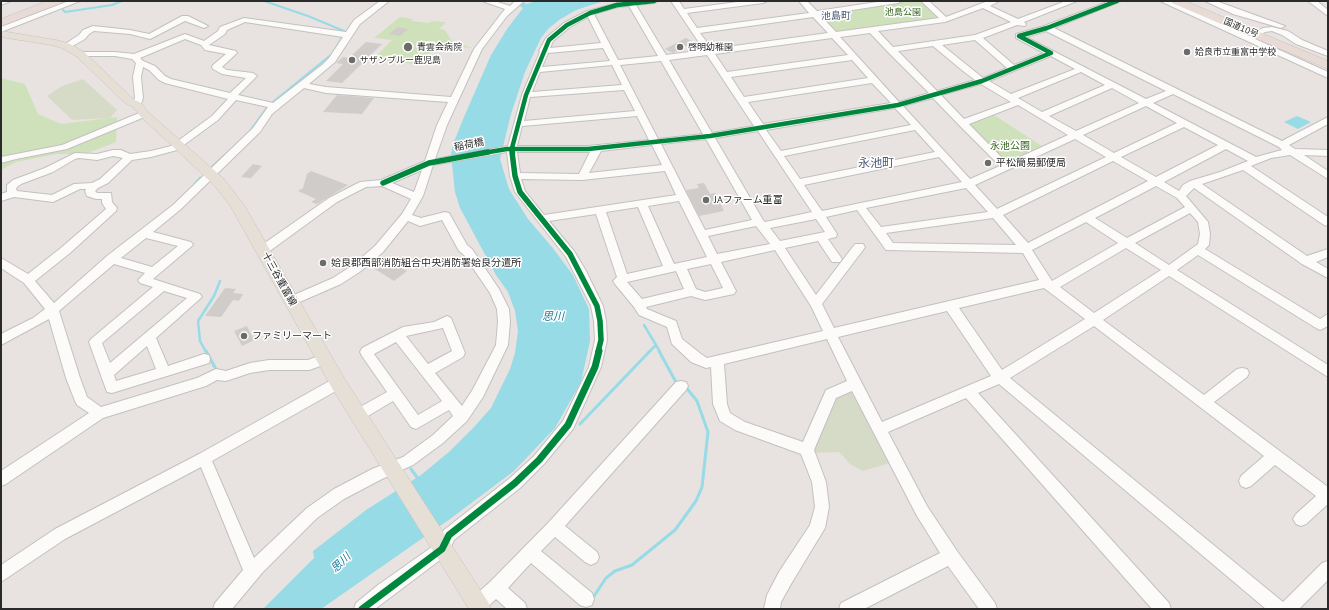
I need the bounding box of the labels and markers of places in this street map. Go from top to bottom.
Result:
marker: 青雲会病院 [402,41,414,53]
place label: 青雲会病院 [417,42,462,52]
marker: 啓明幼稚園 [675,42,685,52]
place label: 啓明幼稚園 [688,42,733,52]
marker: 姶良市立重富中学校 [1182,47,1192,57]
place label: 姶良市立重富中学校 [1195,47,1276,57]
marker: サザンブルー鹿児島 [347,55,357,65]
place label: サザンブルー鹿児島 [360,55,441,65]
place label: 平松簡易郵便局 [996,157,1066,169]
marker: 平松簡易郵便局 [983,158,993,168]
place label: JAファーム重富 [714,194,783,206]
marker: JAファーム重富 [701,195,711,205]
place label: 姶良郡西部消防組合中央消防署姶良分遣所 [331,257,521,269]
marker: 姶良郡西部消防組合中央消防署姶良分遣所 [318,258,328,268]
place label: ファミリーマート [252,330,332,342]
marker: ファミリーマート [239,331,249,341]

